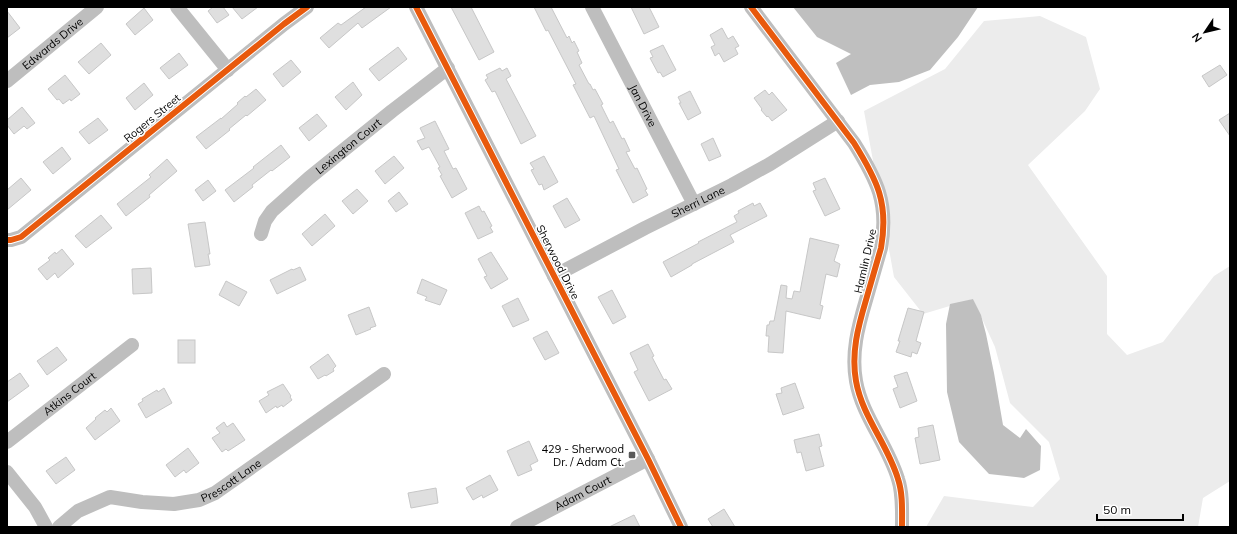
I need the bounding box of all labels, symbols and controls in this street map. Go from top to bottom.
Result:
north arrow [1185,12,1225,52]
street label: Edwards Drive [19,14,86,73]
text: N [1189,30,1205,45]
street label: Jan Drive [626,82,660,129]
street label: Rogers Street [121,91,183,145]
street label: Lexington Court [313,115,384,177]
street label: Sherri Lane [669,183,727,221]
street label: Sherwood Drive [533,222,583,302]
street label: Hamlin Drive [851,227,879,295]
street label: Atkins Court [40,369,99,418]
place label: 429 - Sherwood Dr. / Adam Ct. [542,442,624,469]
marker: 429 - Sherwood Dr. / Adam Ct. [627,450,637,460]
street label: Prescott Lane [199,456,264,505]
street label: Adam Court [552,472,613,513]
scale bar [1097,496,1183,522]
text: 50 m [1103,502,1131,517]

